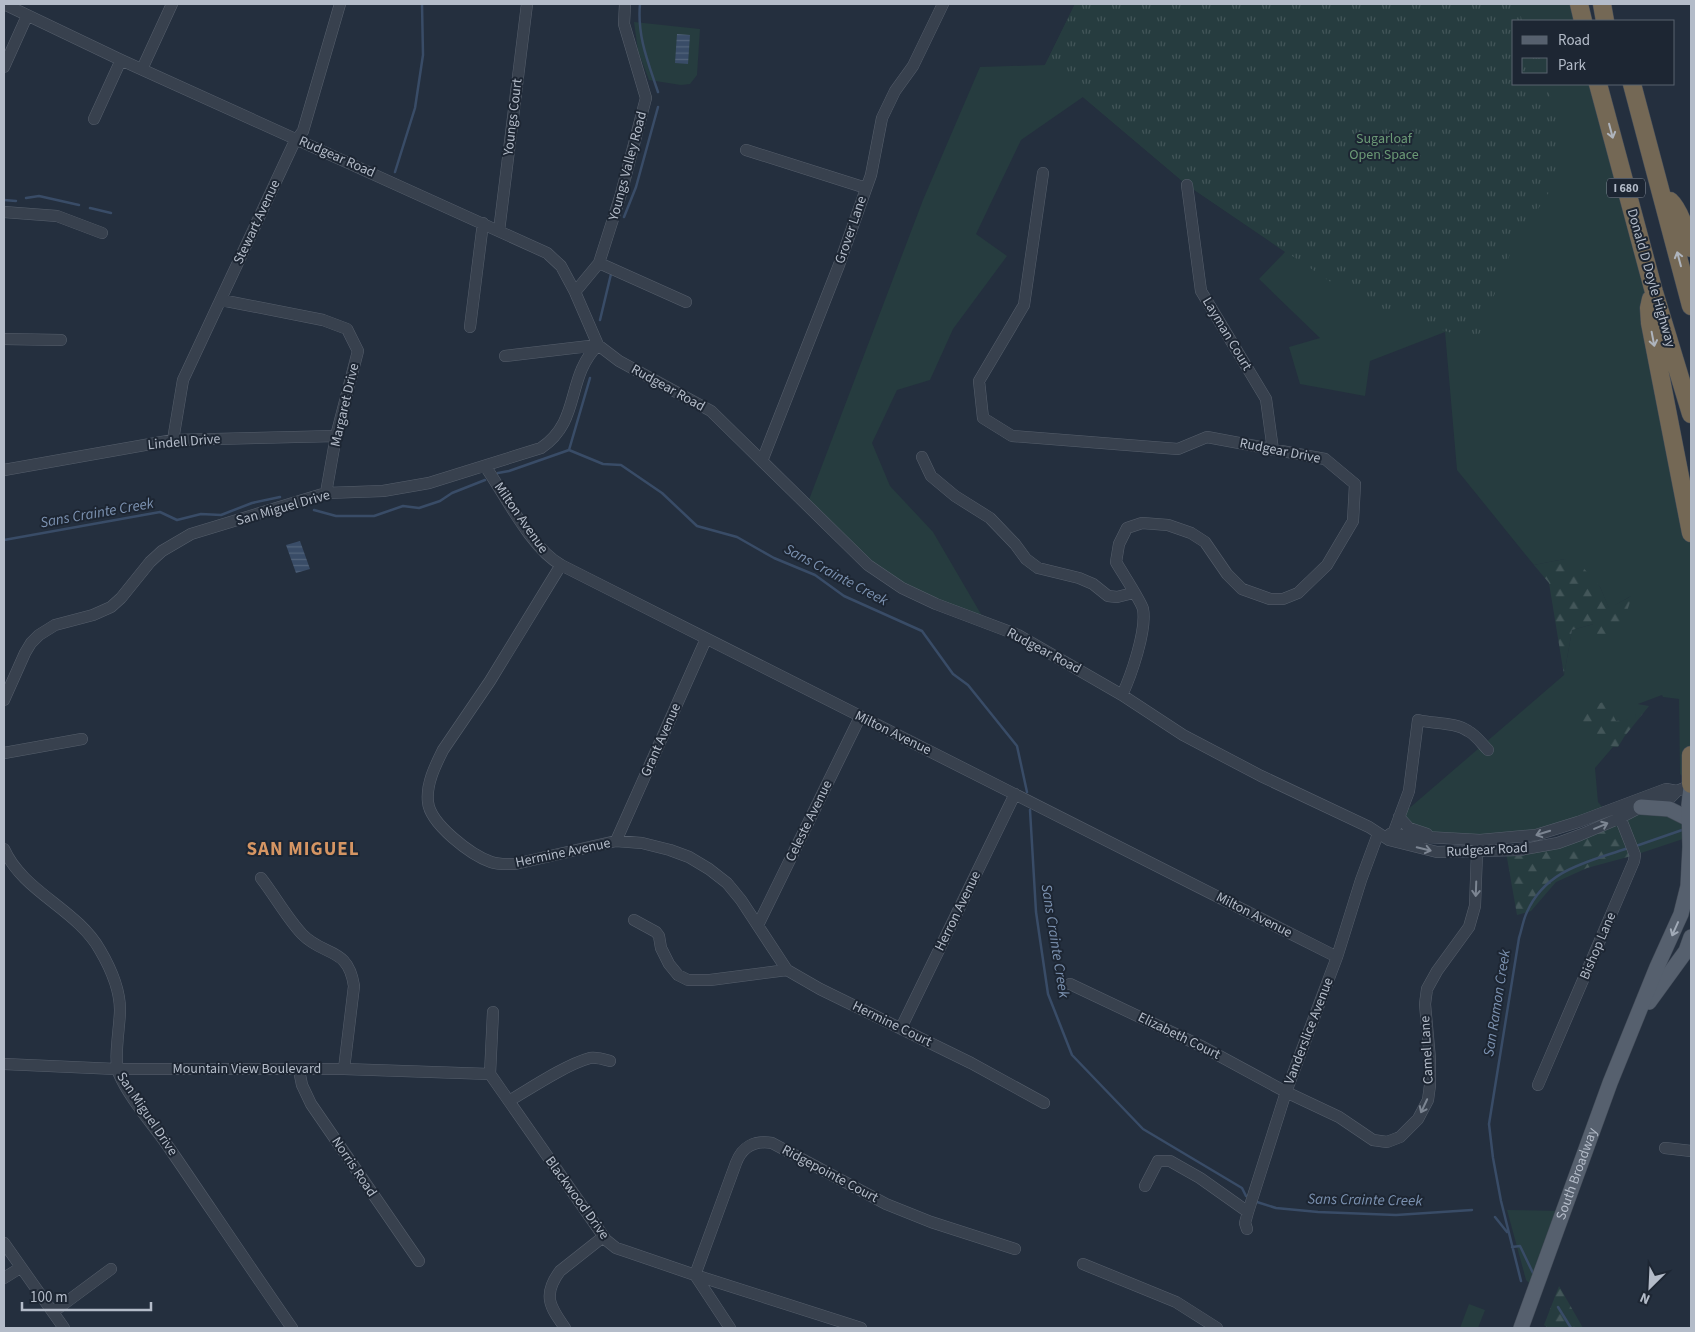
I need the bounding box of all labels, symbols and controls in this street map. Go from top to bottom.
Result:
legend [1512,20,1675,85]
text: Road [1558,30,1590,51]
text: Park [1558,55,1587,76]
street label: Youngs Court [498,77,528,158]
street label: Youngs Valley Road [604,109,652,224]
one-way arrow [1607,122,1616,138]
park label: Sugarloaf Open Space [1349,129,1419,165]
street label: Rudgear Road [296,131,378,183]
street label: Stewart Avenue [229,176,285,268]
road number: I 680 [1607,178,1645,198]
street label: Grover Lane [830,193,872,267]
street label: Donald D Doyle Highway [1622,206,1680,350]
one-way arrow [1673,251,1683,267]
street label: Layman Court [1197,294,1257,375]
one-way arrow [1649,331,1659,347]
street label: Rudgear Road [627,359,709,417]
street label: Margaret Drive [326,361,364,449]
street label: Lindell Drive [147,429,221,455]
street label: Rudgear Drive [1238,433,1322,469]
street label: Milton Avenue [489,478,553,558]
street label: San Miguel Drive [234,485,332,531]
water label: Sans Crainte Creek [39,493,156,533]
water label: Sans Crainte Creek [780,539,892,612]
street label: Rudgear Road [1003,623,1085,679]
street label: Grant Avenue [636,700,686,780]
street label: Milton Avenue [851,706,935,760]
street label: Celeste Avenue [781,777,837,865]
one-way arrow [1593,821,1608,831]
one-way arrow [1536,829,1552,838]
street label: Hermine Avenue [514,833,612,873]
district label: SAN MIGUEL [246,836,360,863]
street label: Rudgear Road [1446,838,1528,862]
one-way arrow [1416,845,1432,854]
street label: Herron Avenue [930,868,986,954]
one-way arrow [1471,881,1480,897]
water label: Sans Crainte Creek [1036,883,1074,1000]
street label: Milton Avenue [1213,887,1296,943]
street label: Bishop Lane [1575,909,1621,983]
one-way arrow [1669,921,1679,936]
water label: San Ramon Creek [1478,947,1516,1058]
street label: Vanderslice Avenue [1279,975,1339,1087]
street label: Hermine Court [849,996,935,1052]
street label: Elizabeth Court [1134,1007,1224,1065]
street label: Camel Lane [1415,1015,1439,1085]
street label: Mountain View Boulevard [173,1059,321,1079]
street label: San Miguel Drive [112,1068,182,1160]
one-way arrow [1419,1098,1429,1113]
street label: South Broadway [1551,1125,1603,1223]
street label: Norris Road [327,1133,381,1201]
street label: Ridgepointe Court [778,1140,882,1208]
street label: Blackwood Drive [540,1152,614,1244]
water label: Sans Crainte Creek [1307,1188,1423,1212]
north arrow [1625,1262,1675,1312]
scale bar [22,1280,151,1312]
text: 100 m [30,1287,68,1308]
text: N [1637,1287,1653,1309]

